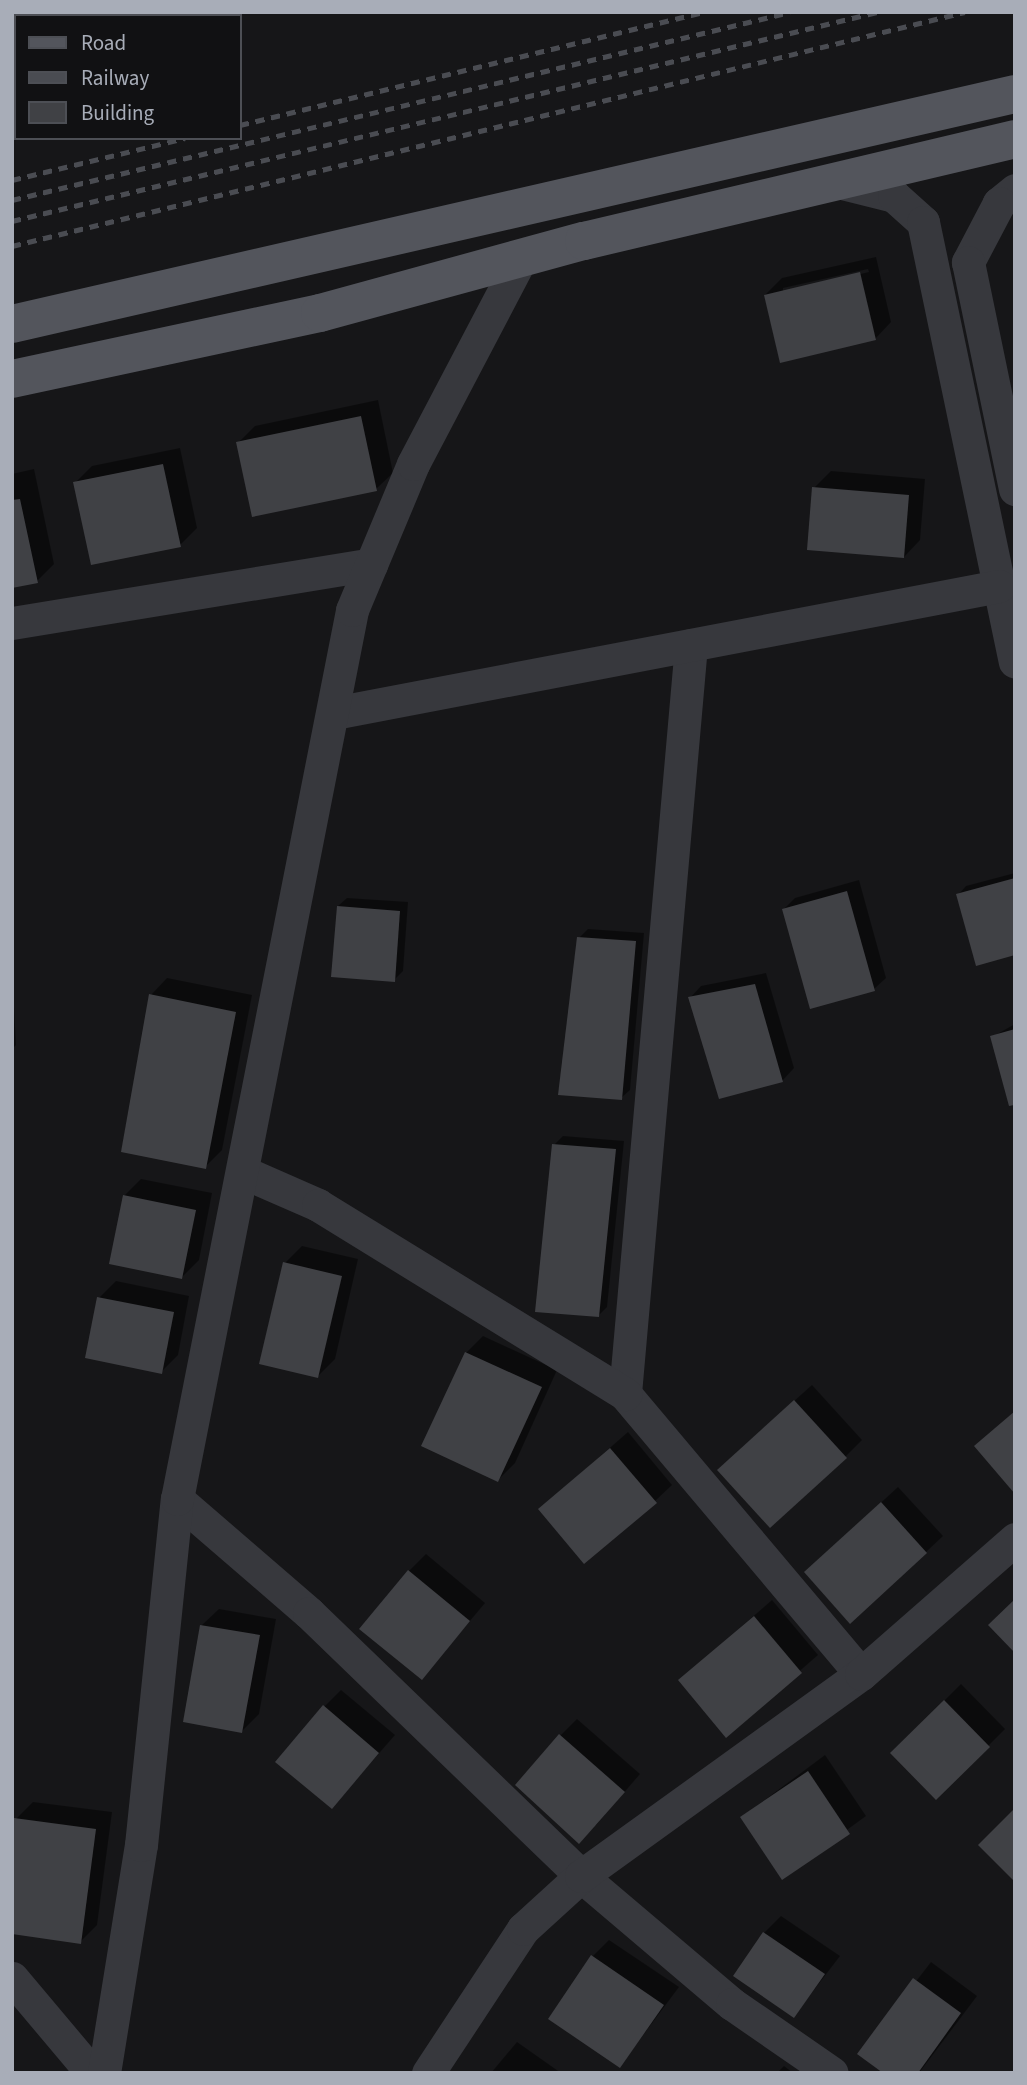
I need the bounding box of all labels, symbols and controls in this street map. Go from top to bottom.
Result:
legend [14,14,242,140]
text: Road [81,28,126,58]
text: Railway [81,63,149,93]
text: Building [81,98,154,128]

